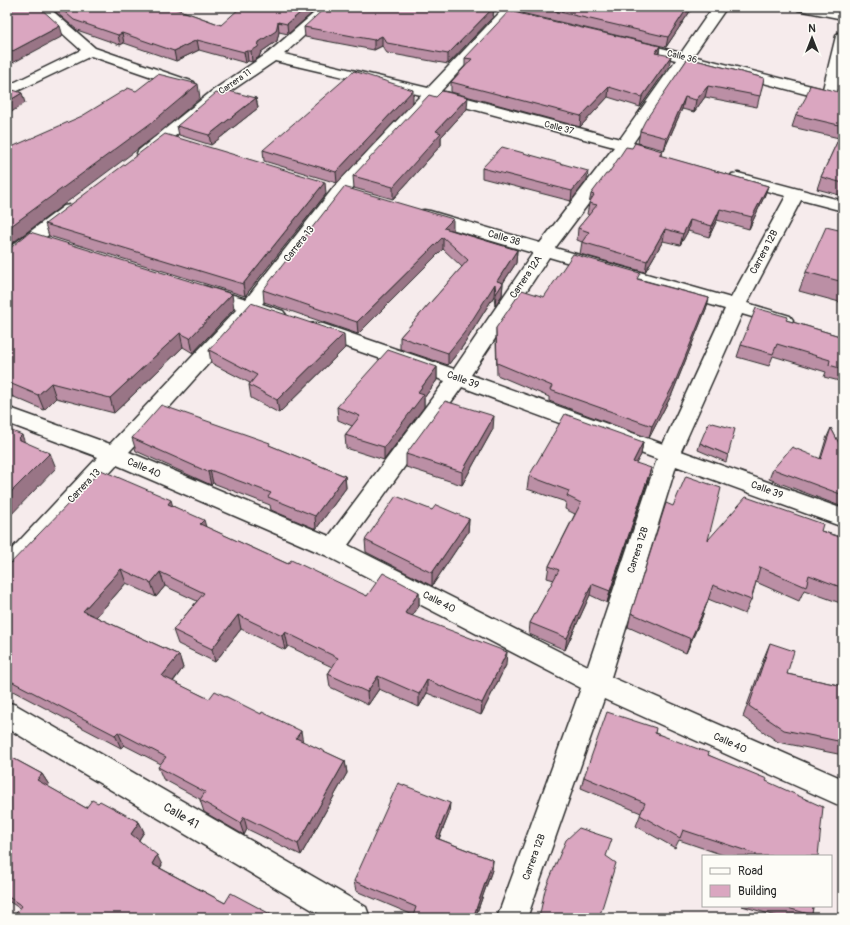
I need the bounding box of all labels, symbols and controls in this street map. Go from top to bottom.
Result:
north arrow [792,18,832,58]
text: N [808,22,816,35]
street label: Calle 36 [666,48,698,66]
street label: Carrera 11 [217,67,253,97]
street label: Calle 37 [543,119,575,137]
street label: Carrera 13 [281,223,317,264]
street label: Calle 38 [486,228,522,248]
street label: Carrera 12B [747,228,781,276]
street label: Carrera 12A [507,253,545,301]
street label: Calle 39 [445,369,481,391]
street label: Calle 40 [125,456,163,480]
street label: Carrera 13 [65,466,103,506]
street label: Calle 39 [749,479,785,501]
street label: Carrera 12B [625,525,651,575]
street label: Calle 40 [421,589,458,615]
street label: Calle 40 [711,730,749,756]
street label: Calle 41 [160,800,202,832]
street label: Carrera 12B [520,832,548,882]
legend [702,855,832,907]
text: Road [738,864,763,879]
text: Building [738,884,777,899]

